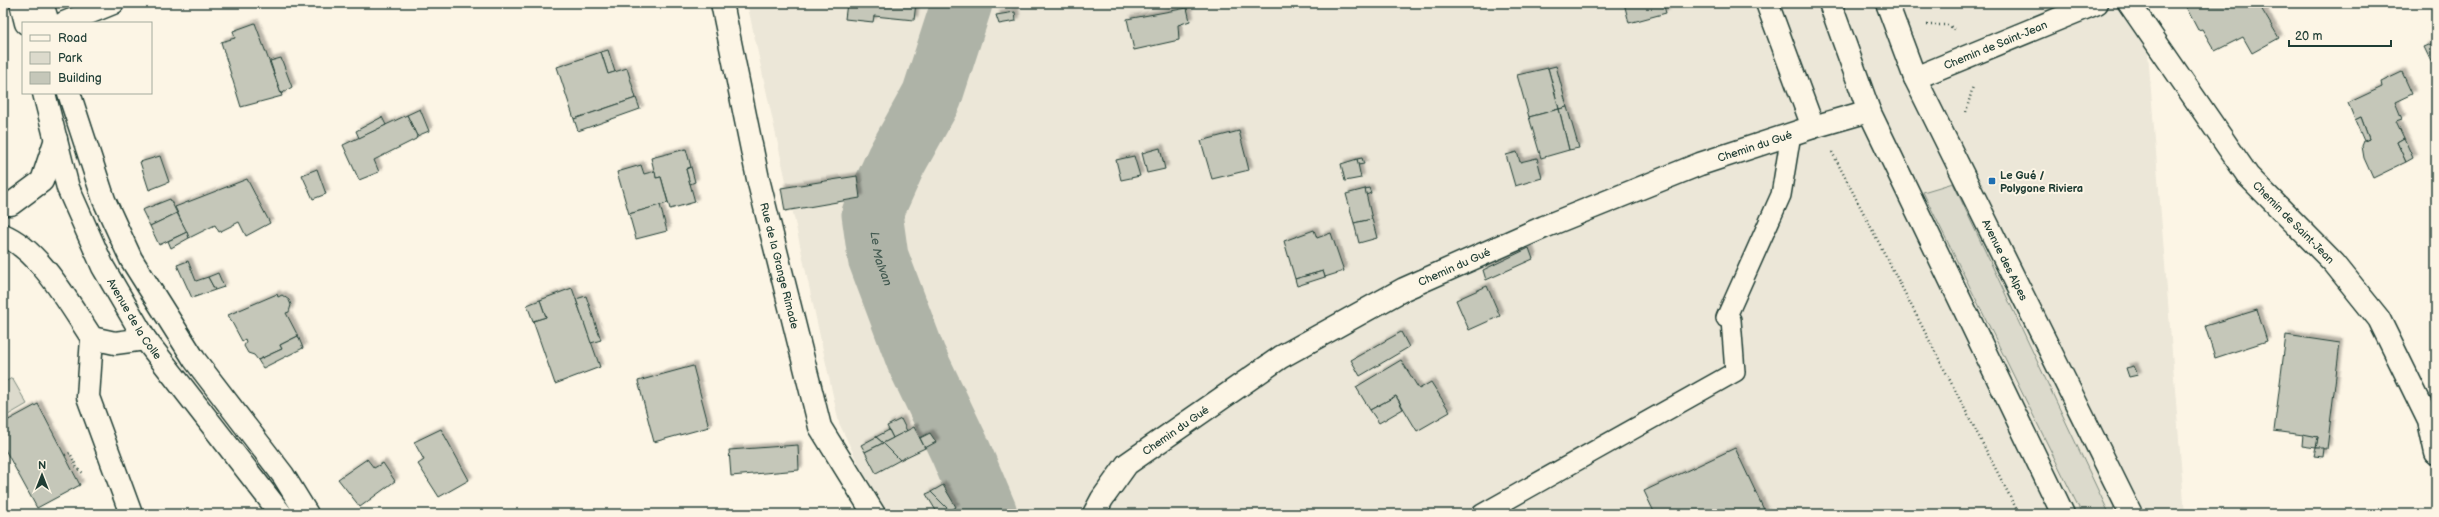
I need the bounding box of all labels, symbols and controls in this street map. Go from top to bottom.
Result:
street label: Chemin de Saint-Jean [1942,18,2049,72]
legend [22,22,152,94]
scale bar [2289,22,2391,48]
text: 20 m [2295,29,2322,44]
text: Road [58,31,87,46]
text: Park [58,51,82,66]
text: Building [58,71,102,86]
street label: Chemin du Gué [1716,128,1794,165]
place label: Le Gué / Polygone Riviera [2000,169,2083,195]
marker: Le Gué / Polygone Riviera [1987,176,1997,186]
street label: Chemin de Saint-Jean [2250,179,2337,266]
street label: Rue de la Grange Rimade [757,201,801,331]
street label: Avenue des Alpes [1979,217,2030,303]
water label: Le Malvan [867,231,895,288]
street label: Chemin du Gué [1416,245,1493,289]
street label: Avenue de la Colle [104,276,165,362]
street label: Chemin du Gué [1140,403,1212,458]
north arrow [22,455,62,495]
text: N [38,459,46,472]

